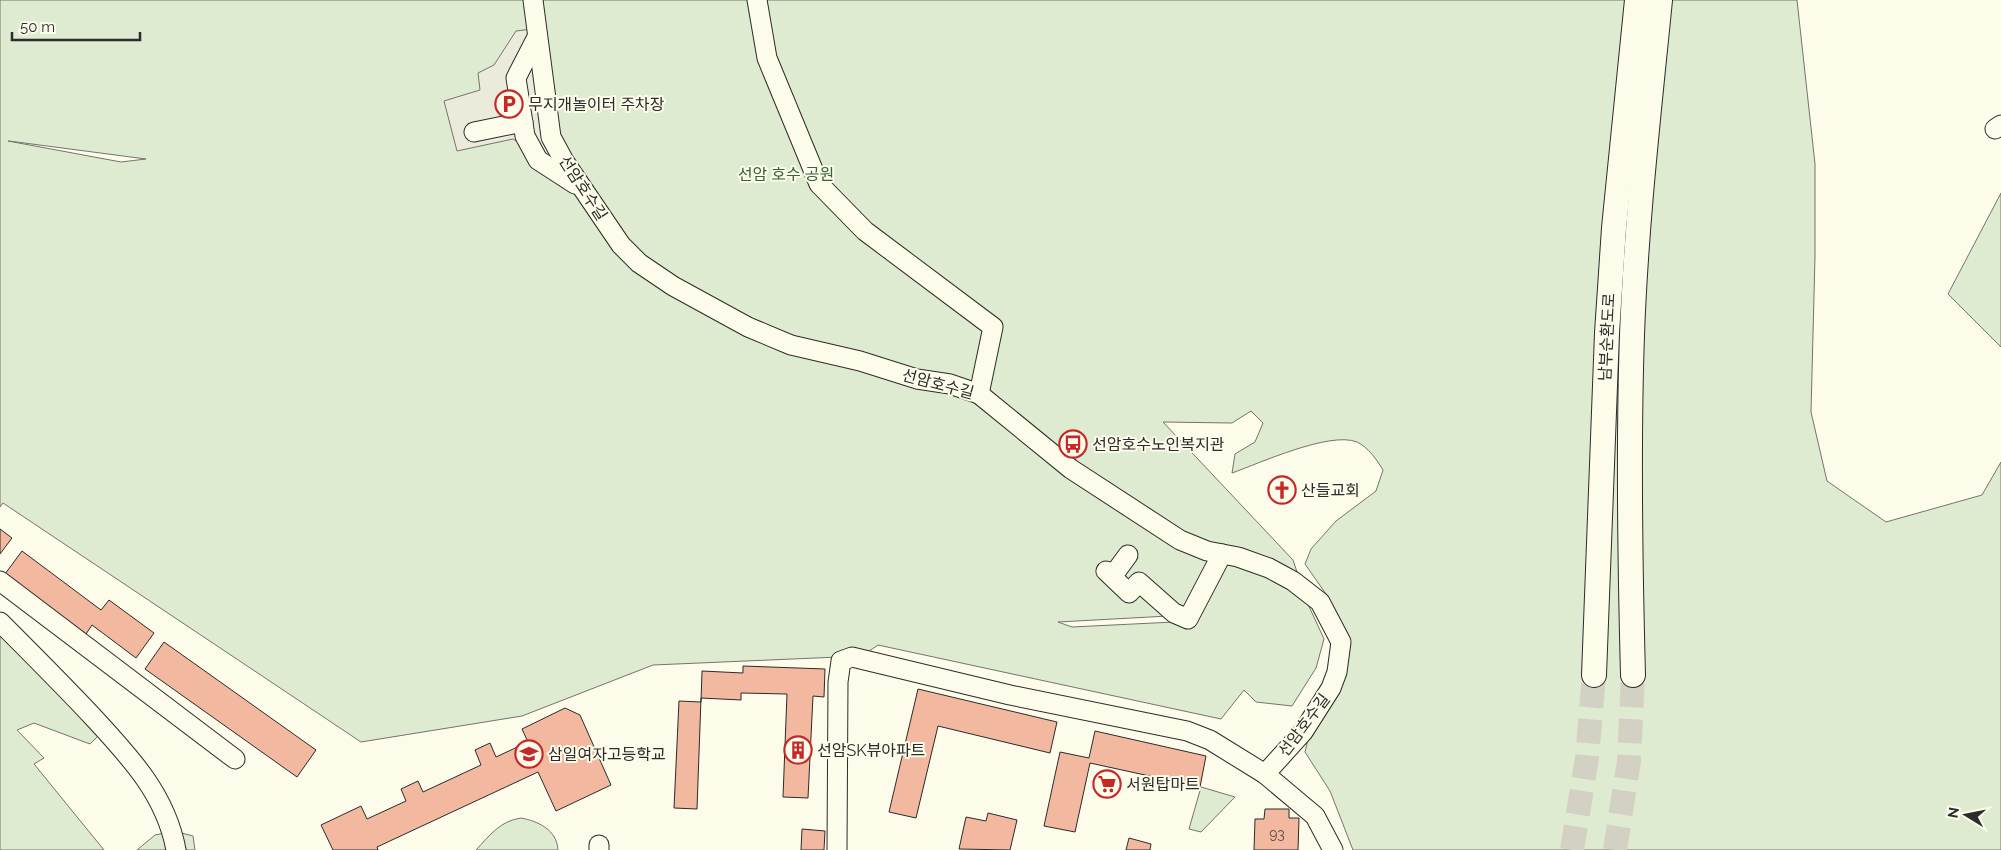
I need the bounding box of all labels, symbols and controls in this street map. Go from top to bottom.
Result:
scale bar [12,10,140,42]
text: 50 m [20,18,55,36]
parking icon: 무지개놀이터 주차장 [494,89,524,119]
place label: 무지개놀이터 주차장 [528,95,665,114]
street label: 선암호수길 [555,152,611,224]
park label: 선암 호수 공원 [738,165,834,184]
street label: 남부순환도로 [1595,292,1619,382]
street label: 선암호수길 [900,365,976,403]
bus stop icon: 선암호수노인복지관 [1058,429,1088,459]
place label: 선암호수노인복지관 [1092,435,1225,454]
church icon: 산들교회 [1267,475,1297,505]
place label: 산들교회 [1301,481,1360,500]
street label: 선암호수길 [1274,690,1334,760]
building icon: 선암SK뷰아파트 [783,735,813,765]
school or university icon: 삼일여자고등학교 [514,739,544,769]
place label: 선암SK뷰아파트 [817,741,925,760]
place label: 삼일여자고등학교 [548,745,666,764]
supermarket icon: 서원탑마트 [1092,769,1122,799]
place label: 서원탑마트 [1126,775,1200,794]
north arrow [1941,790,1991,840]
text: N [1944,806,1962,819]
house number: 93 [1269,826,1285,842]

